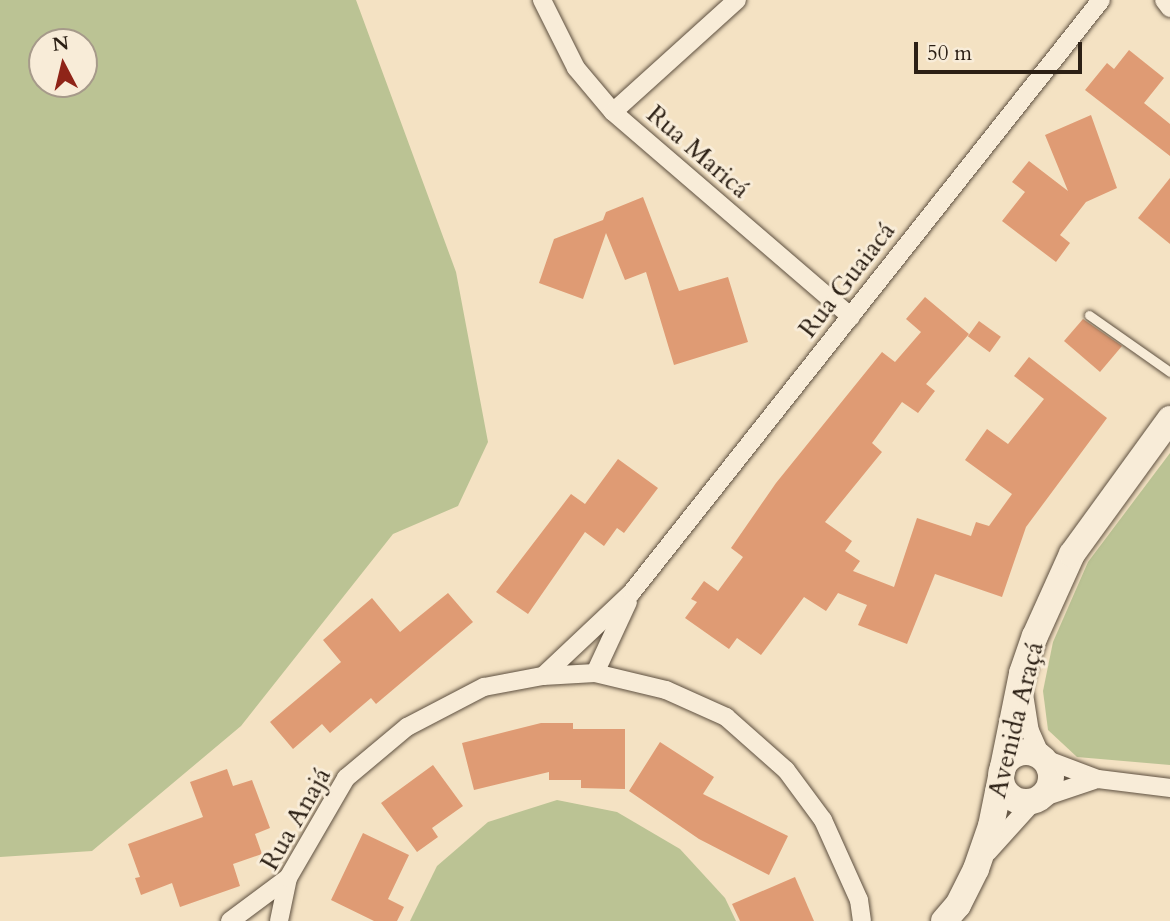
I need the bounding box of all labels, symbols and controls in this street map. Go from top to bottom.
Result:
north arrow [28,28,98,98]
scale bar [918,28,1086,72]
text: N [51,30,70,58]
text: 50 m [927,39,972,68]
street label: Rua Maricá [640,99,756,205]
street label: Rua Guaiacá [792,216,902,344]
street label: Avenida Araçá [982,639,1050,801]
street label: Rua Anajá [254,762,338,876]

